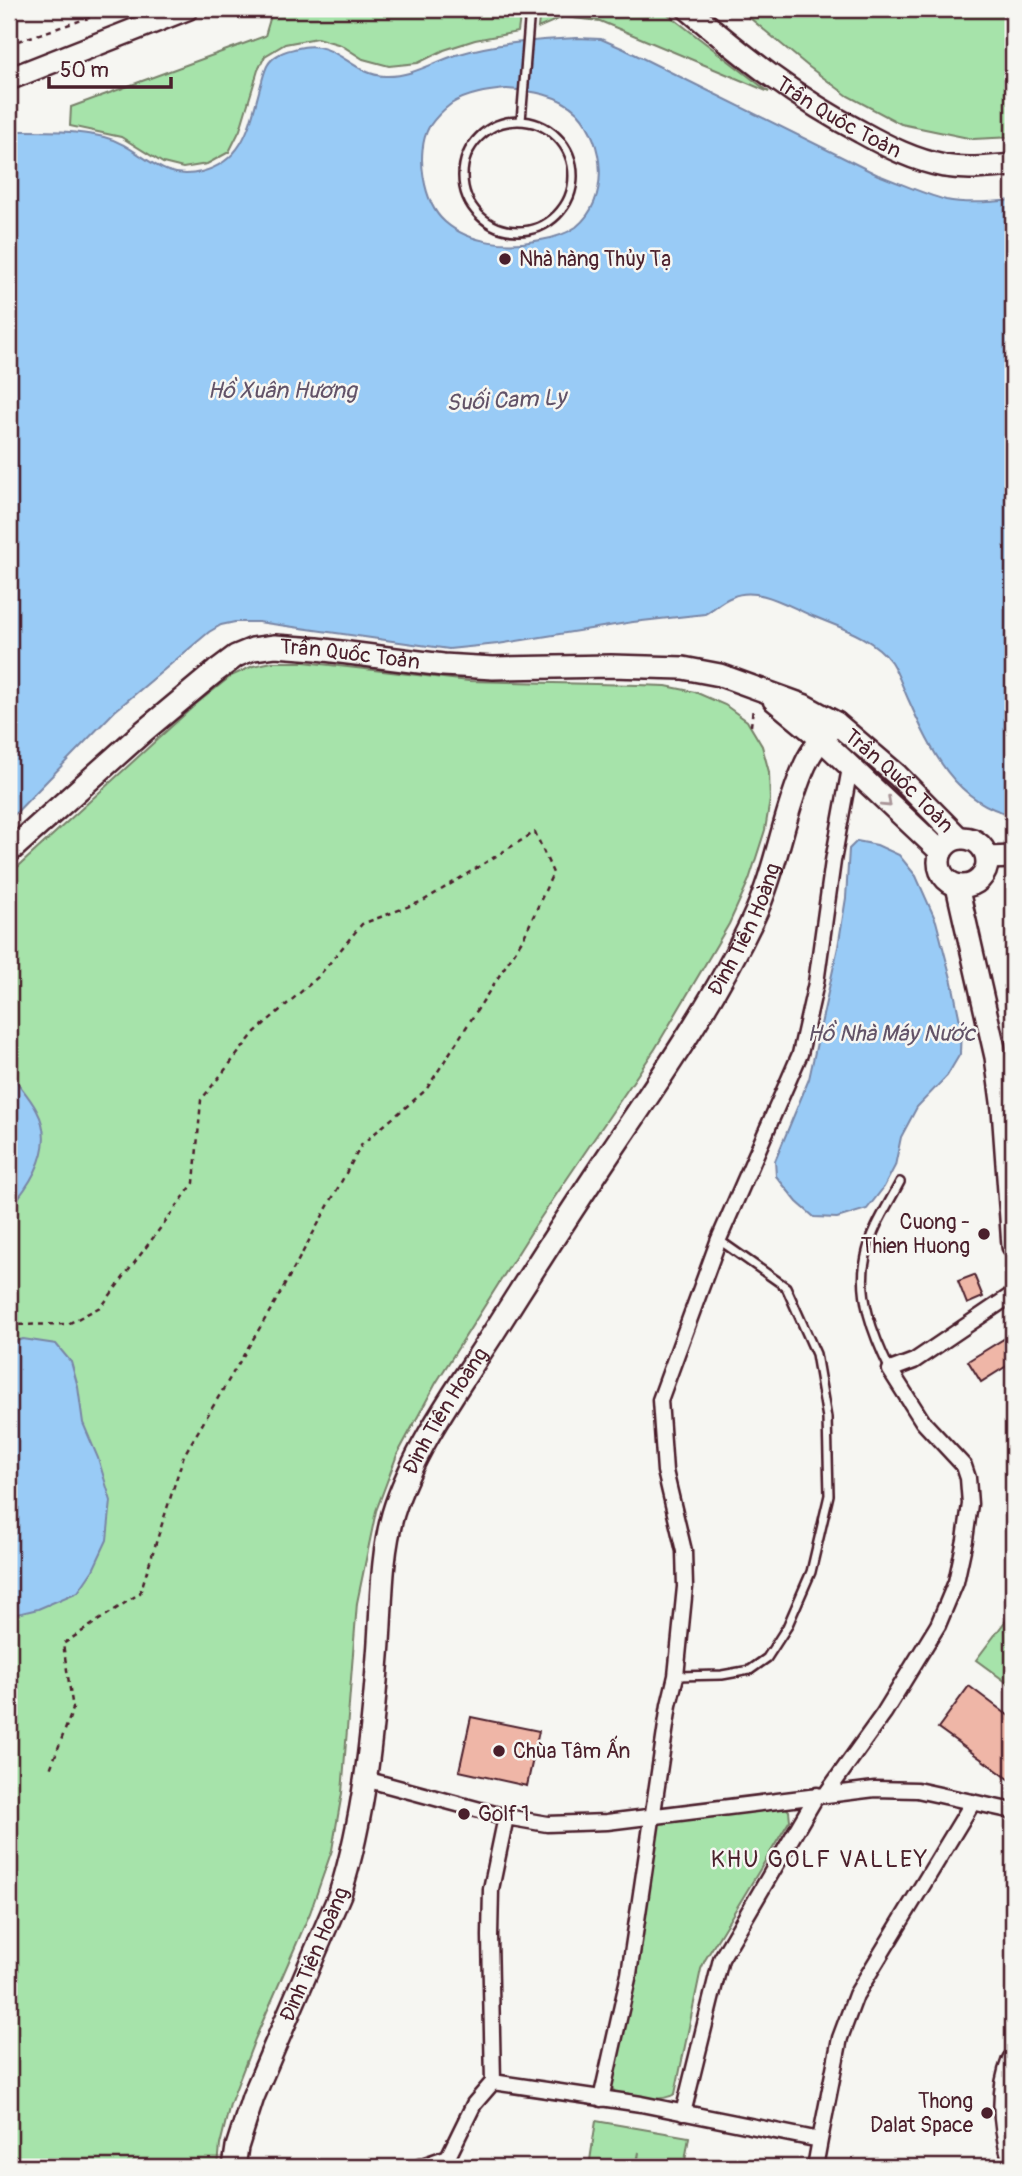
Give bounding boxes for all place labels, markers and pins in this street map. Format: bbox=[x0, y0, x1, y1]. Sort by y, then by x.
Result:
place label: Nhà hàng Thủy Tạ bbox=[519, 246, 672, 273]
marker: Nhà hàng Thủy Tạ bbox=[497, 251, 513, 267]
place label: Cuong - Thien Huong bbox=[861, 1209, 970, 1260]
marker: Cuong - Thien Huong bbox=[976, 1226, 992, 1242]
place label: Chùa Tâm Ấn bbox=[513, 1735, 630, 1765]
marker: Chùa Tâm Ấn bbox=[491, 1743, 507, 1759]
place label: Golf 1 bbox=[478, 1801, 530, 1828]
marker: Golf 1 bbox=[456, 1806, 472, 1822]
place label: Thong Dalat Space bbox=[870, 2088, 974, 2139]
marker: Thong Dalat Space bbox=[979, 2105, 995, 2121]

